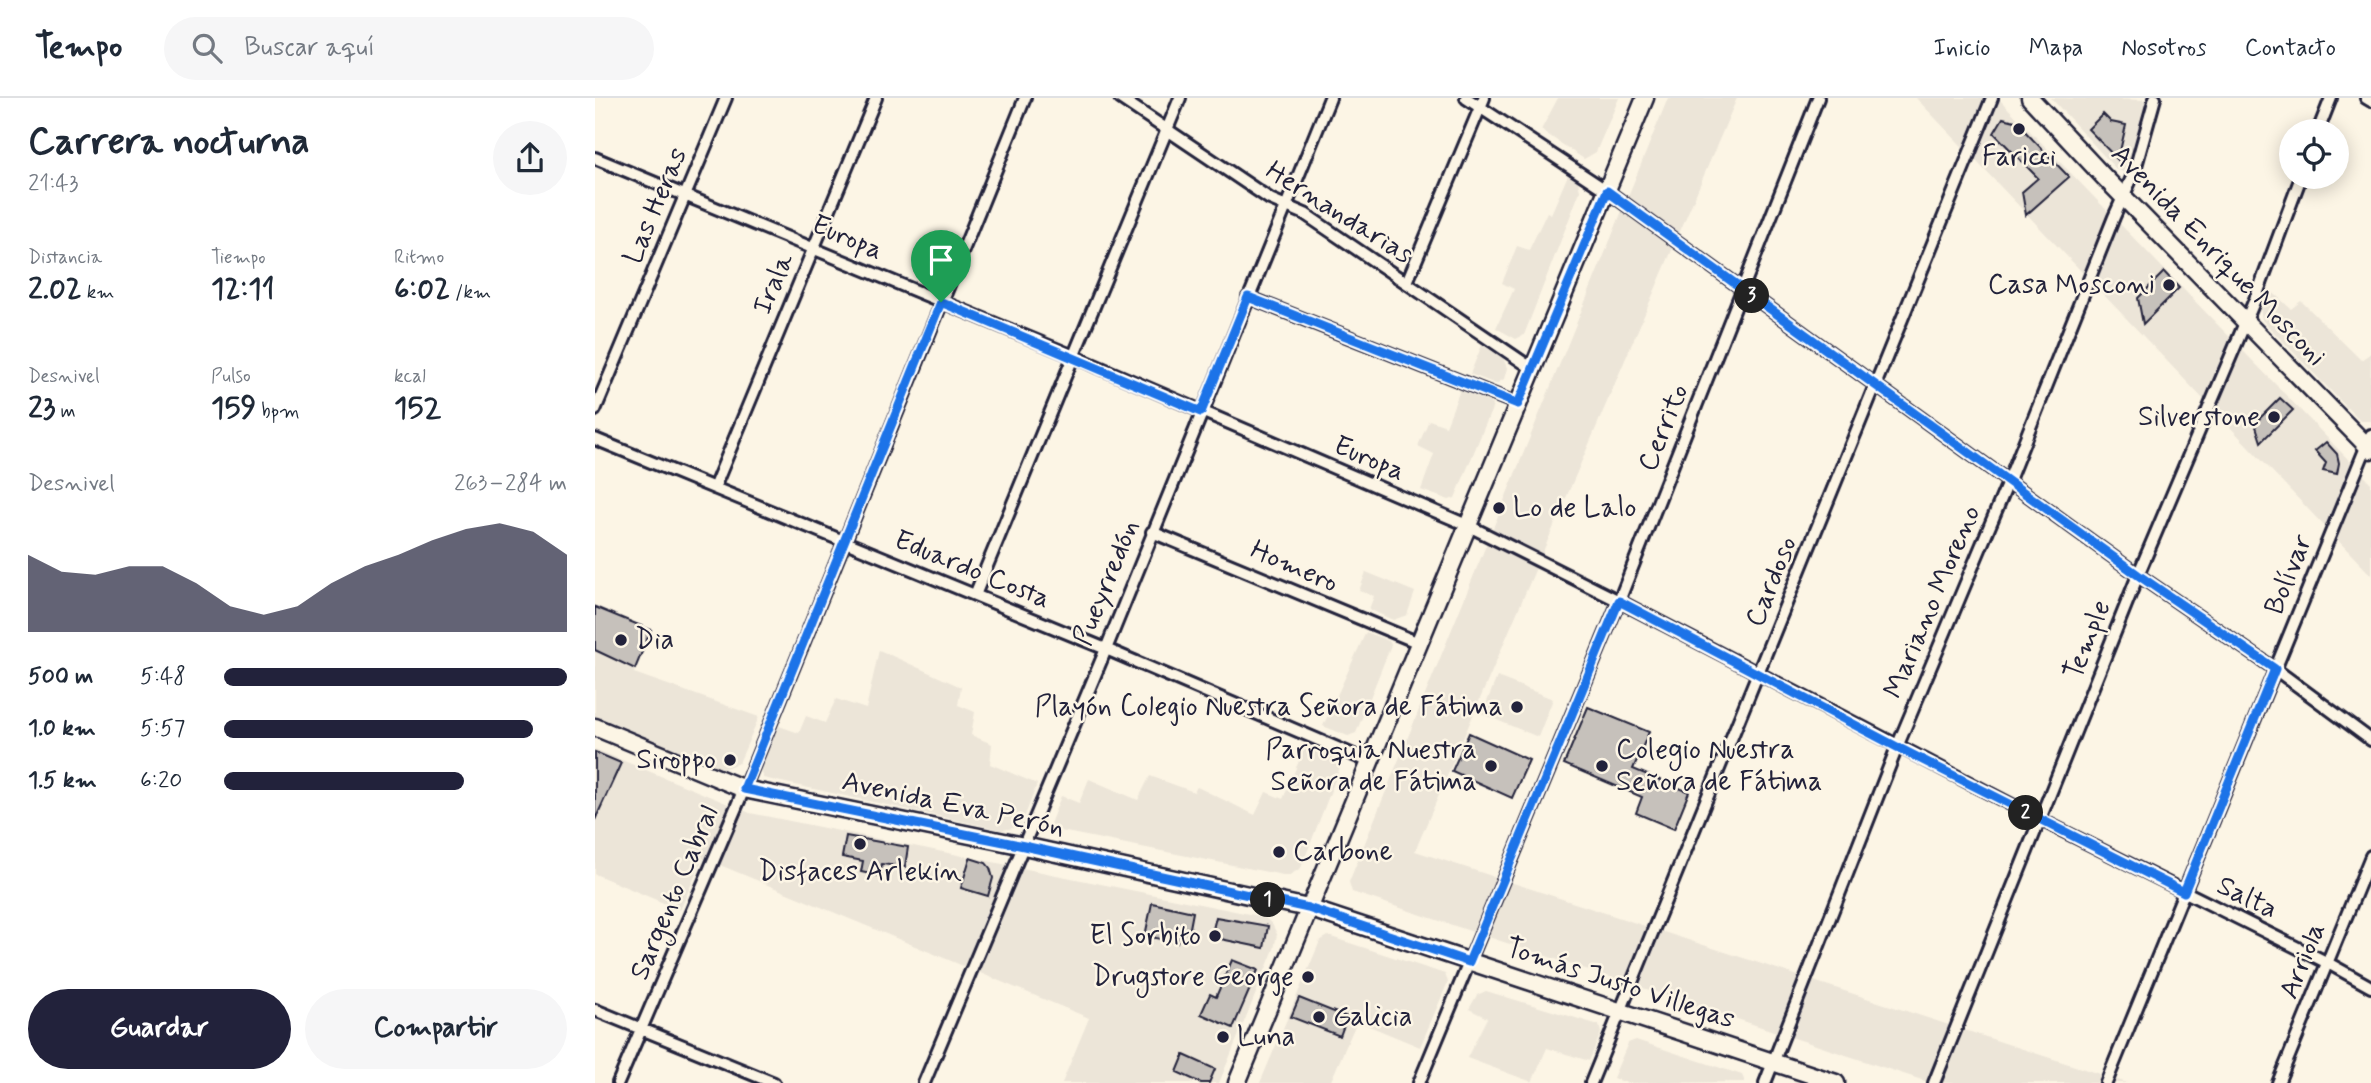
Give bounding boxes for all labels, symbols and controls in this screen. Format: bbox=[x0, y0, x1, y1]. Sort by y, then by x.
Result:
search box bbox=[164, 17, 654, 80]
text: Tempo bbox=[35, 26, 122, 70]
icon: search bbox=[188, 29, 226, 67]
text: Buscar aquí bbox=[244, 31, 375, 65]
text: Inicio bbox=[1933, 33, 1991, 64]
text: Mapa bbox=[2029, 33, 2083, 64]
text: Nosotros bbox=[2121, 33, 2207, 64]
text: Contacto bbox=[2245, 33, 2336, 64]
text: Carrera nocturna bbox=[28, 118, 310, 167]
map controls bbox=[2279, 119, 2349, 189]
button: locate bbox=[2279, 119, 2349, 189]
button: share bbox=[493, 121, 567, 195]
marker: Faricci bbox=[2011, 121, 2027, 137]
street label: Avenida Enrique Mosconi bbox=[2102, 137, 2334, 375]
place label: Faricci bbox=[1982, 139, 2056, 176]
street label: Las Heras bbox=[615, 142, 697, 270]
street label: Hernandarias bbox=[1258, 153, 1420, 273]
text: 21:43 bbox=[28, 169, 78, 199]
street label: Europa bbox=[806, 206, 888, 270]
pin bbox=[911, 230, 971, 302]
icon: arrive bbox=[922, 241, 960, 279]
text: Distancia bbox=[28, 245, 102, 270]
text: Tiempo bbox=[211, 245, 266, 270]
text: Ritmo bbox=[394, 245, 444, 270]
street label: Irala bbox=[745, 248, 803, 320]
place label: Casa Mosconi bbox=[1988, 267, 2155, 304]
text: 2.02 bbox=[28, 270, 82, 309]
text: 12:11 bbox=[211, 270, 275, 309]
text: 6:02 bbox=[394, 270, 450, 309]
marker: Casa Mosconi bbox=[2161, 277, 2177, 293]
pin: 3 bbox=[1735, 278, 1769, 314]
text: km bbox=[82, 280, 114, 305]
text: /km bbox=[450, 280, 491, 305]
text: 3 bbox=[1747, 283, 1756, 308]
text: Desnivel bbox=[28, 364, 100, 389]
text: Pulso bbox=[211, 364, 251, 389]
text: kcal bbox=[394, 364, 426, 389]
street label: Cerrito bbox=[1630, 379, 1698, 477]
text: 23 bbox=[28, 389, 55, 428]
text: 159 bbox=[211, 389, 256, 428]
text: 152 bbox=[394, 389, 441, 428]
text: m bbox=[55, 399, 76, 424]
text: bpm bbox=[256, 399, 300, 424]
place label: Silverstone bbox=[2138, 399, 2260, 436]
marker: Silverstone bbox=[2266, 409, 2282, 425]
street label: Europa bbox=[1328, 427, 1410, 491]
text: Desnivel bbox=[28, 469, 115, 499]
text: 263–284 m bbox=[454, 469, 567, 499]
place label: Lo de Lalo bbox=[1513, 490, 1636, 527]
marker: Lo de Lalo bbox=[1491, 500, 1507, 516]
street label: Mariano Moreno bbox=[1876, 500, 1990, 704]
street label: Pueyrredón bbox=[1065, 515, 1149, 651]
street label: Eduardo Costa bbox=[888, 522, 1056, 618]
street label: Bolívar bbox=[2256, 529, 2322, 620]
street label: Cardoso bbox=[1737, 531, 1807, 633]
street label: Homero bbox=[1244, 532, 1344, 602]
street label: Temple bbox=[2055, 595, 2121, 685]
place label: Dia bbox=[635, 622, 674, 659]
marker: Dia bbox=[613, 632, 629, 648]
text: 500 m bbox=[28, 662, 93, 692]
text: 5:48 bbox=[140, 662, 186, 692]
place label: Playón Colegio Nuestra Señora de Fátima bbox=[1035, 689, 1503, 726]
marker: Playón Colegio Nuestra Señora de Fátima bbox=[1509, 699, 1525, 715]
text: 1.0 km bbox=[28, 714, 96, 744]
text: 5:57 bbox=[140, 714, 185, 744]
place label: Parroquia Nuestra Señora de Fátima bbox=[1265, 732, 1477, 801]
place label: Colegio Nuestra Señora de Fátima bbox=[1616, 732, 1822, 801]
place label: Siroppo bbox=[636, 742, 716, 779]
marker: Siroppo bbox=[722, 752, 738, 768]
marker: Parroquia Nuestra Señora de Fátima bbox=[1483, 758, 1499, 774]
marker: Colegio Nuestra Señora de Fátima bbox=[1594, 758, 1610, 774]
street label: Avenida Eva Perón bbox=[838, 763, 1068, 847]
text: 1.5 km bbox=[28, 766, 97, 796]
text: 6:20 bbox=[140, 766, 182, 796]
pin: 2 bbox=[2009, 796, 2043, 830]
street label: Sargento Cabral bbox=[622, 800, 730, 987]
text: 2 bbox=[2021, 800, 2030, 825]
place label: Carbone bbox=[1293, 834, 1393, 871]
marker: Disfaces Arlekin bbox=[852, 836, 868, 852]
marker: Carbone bbox=[1271, 844, 1287, 860]
place label: Disfaces Arlekin bbox=[758, 854, 962, 891]
street label: Salta bbox=[2211, 868, 2283, 928]
pin: 1 bbox=[1251, 882, 1285, 918]
text: 1 bbox=[1263, 887, 1272, 912]
street label: Arriola bbox=[2271, 917, 2335, 1005]
place label: El Sorbito bbox=[1090, 918, 1201, 955]
marker: El Sorbito bbox=[1207, 928, 1223, 944]
street label: Tomás Justo Villegas bbox=[1501, 929, 1739, 1039]
place label: Drugstore George bbox=[1092, 959, 1294, 998]
marker: Drugstore George bbox=[1300, 969, 1316, 985]
button: Guardar bbox=[28, 989, 291, 1069]
button: Compartir bbox=[305, 989, 567, 1069]
place label: Galicia bbox=[1333, 999, 1413, 1036]
marker: Galicia bbox=[1311, 1009, 1327, 1025]
place label: Luna bbox=[1237, 1019, 1295, 1056]
marker: Luna bbox=[1215, 1029, 1231, 1045]

